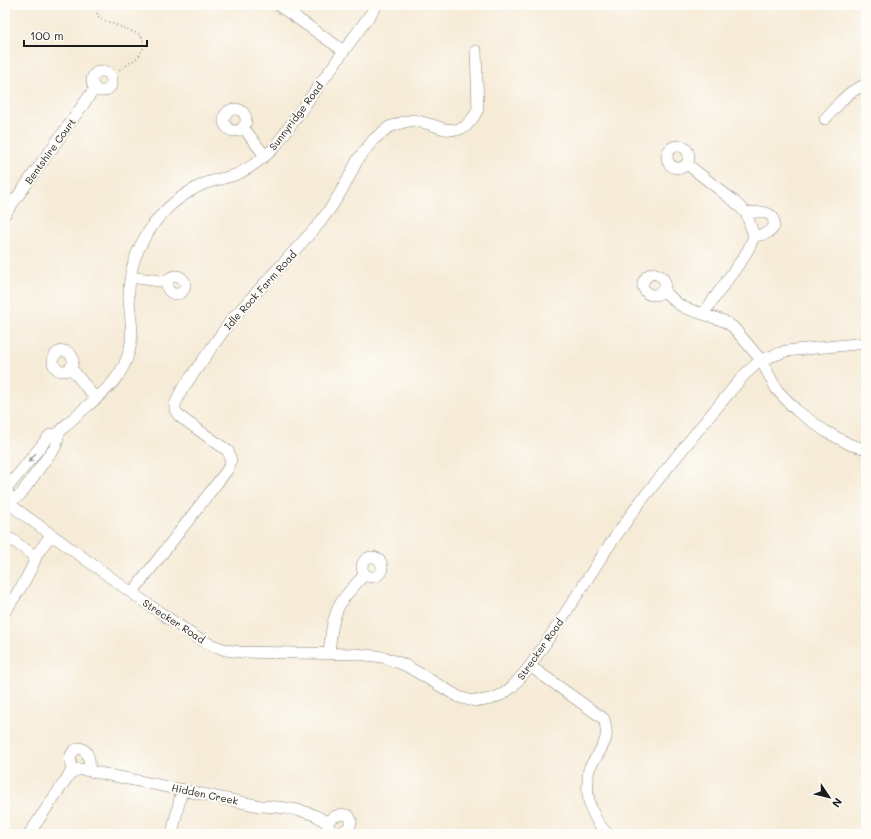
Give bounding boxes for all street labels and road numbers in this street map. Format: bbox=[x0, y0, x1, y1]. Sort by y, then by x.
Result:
street label: Sunnyridge Road bbox=[266, 79, 326, 153]
street label: Bentshire Court bbox=[21, 115, 79, 187]
street label: Idle Rock Farm Road bbox=[221, 247, 299, 333]
street label: Strecker Road bbox=[140, 596, 208, 646]
street label: Strecker Road bbox=[514, 616, 566, 682]
street label: Hidden Creek bbox=[170, 780, 240, 808]

